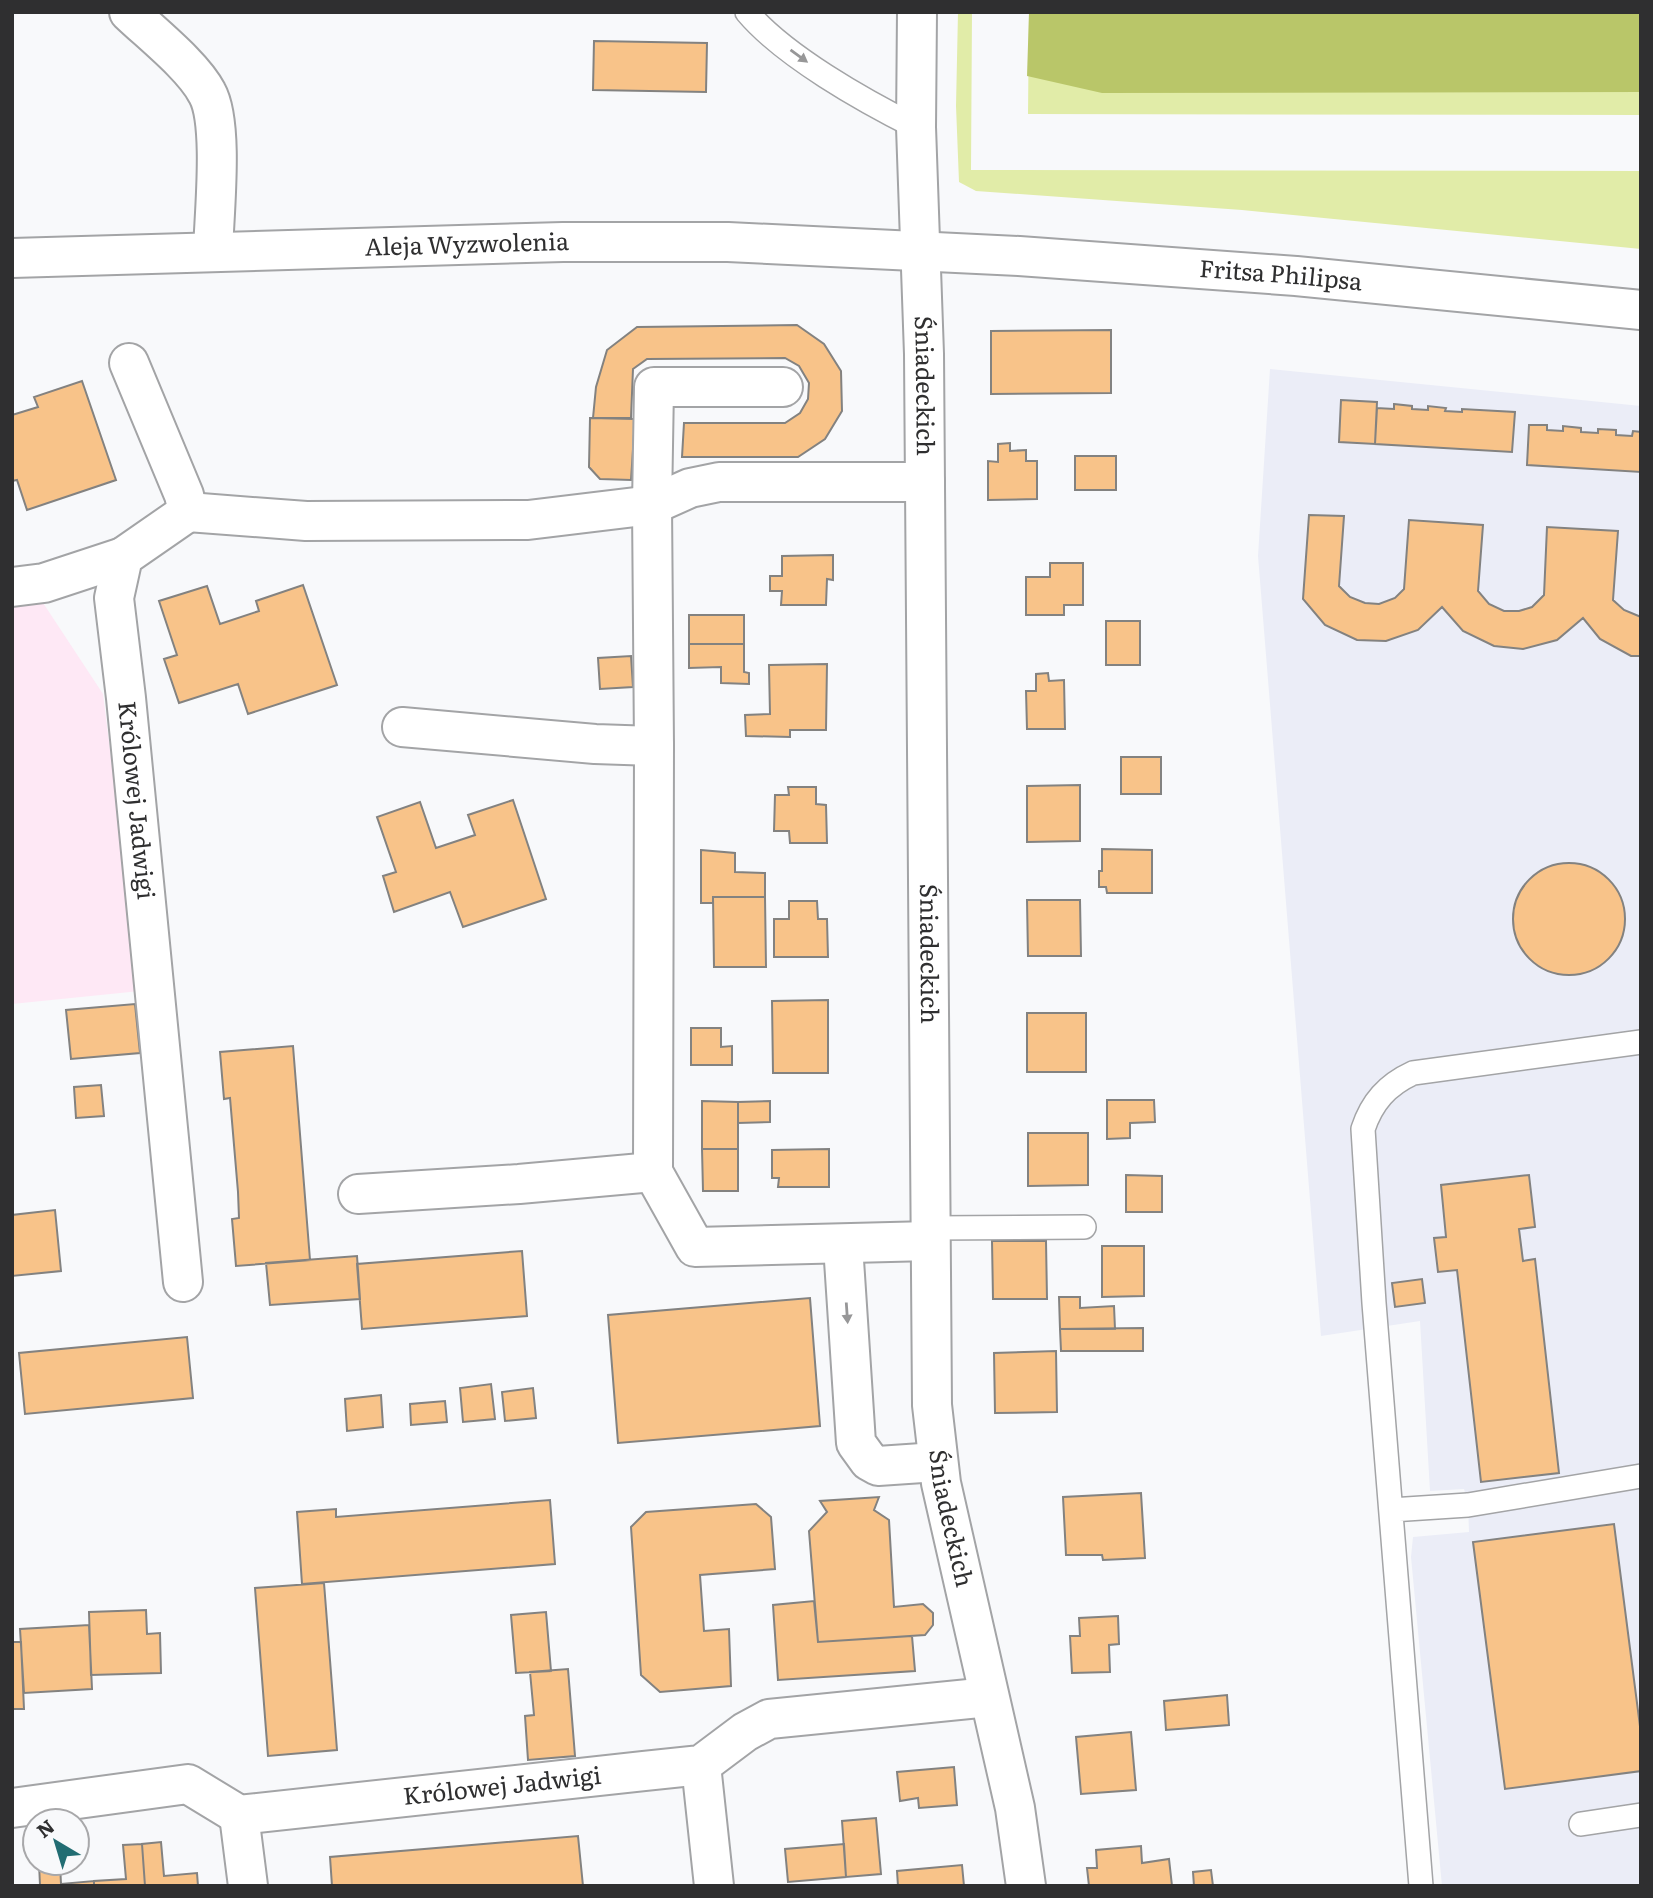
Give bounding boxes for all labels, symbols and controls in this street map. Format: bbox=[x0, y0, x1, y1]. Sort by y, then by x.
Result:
one-way arrow bbox=[790, 49, 808, 63]
street label: Aleja Wyzwolenia bbox=[364, 222, 569, 263]
street label: Fritsa Philipsa bbox=[1198, 249, 1364, 297]
street label: Śniadeckich bbox=[908, 315, 945, 456]
street label: Królowej Jadwigi bbox=[111, 699, 166, 901]
street label: Śniadeckich bbox=[913, 884, 949, 1024]
one-way arrow bbox=[842, 1302, 853, 1324]
street label: Śniadeckich bbox=[922, 1447, 984, 1590]
street label: Królowej Jadwigi bbox=[401, 1756, 603, 1812]
north arrow bbox=[21, 1807, 91, 1877]
text: N bbox=[30, 1812, 60, 1844]

